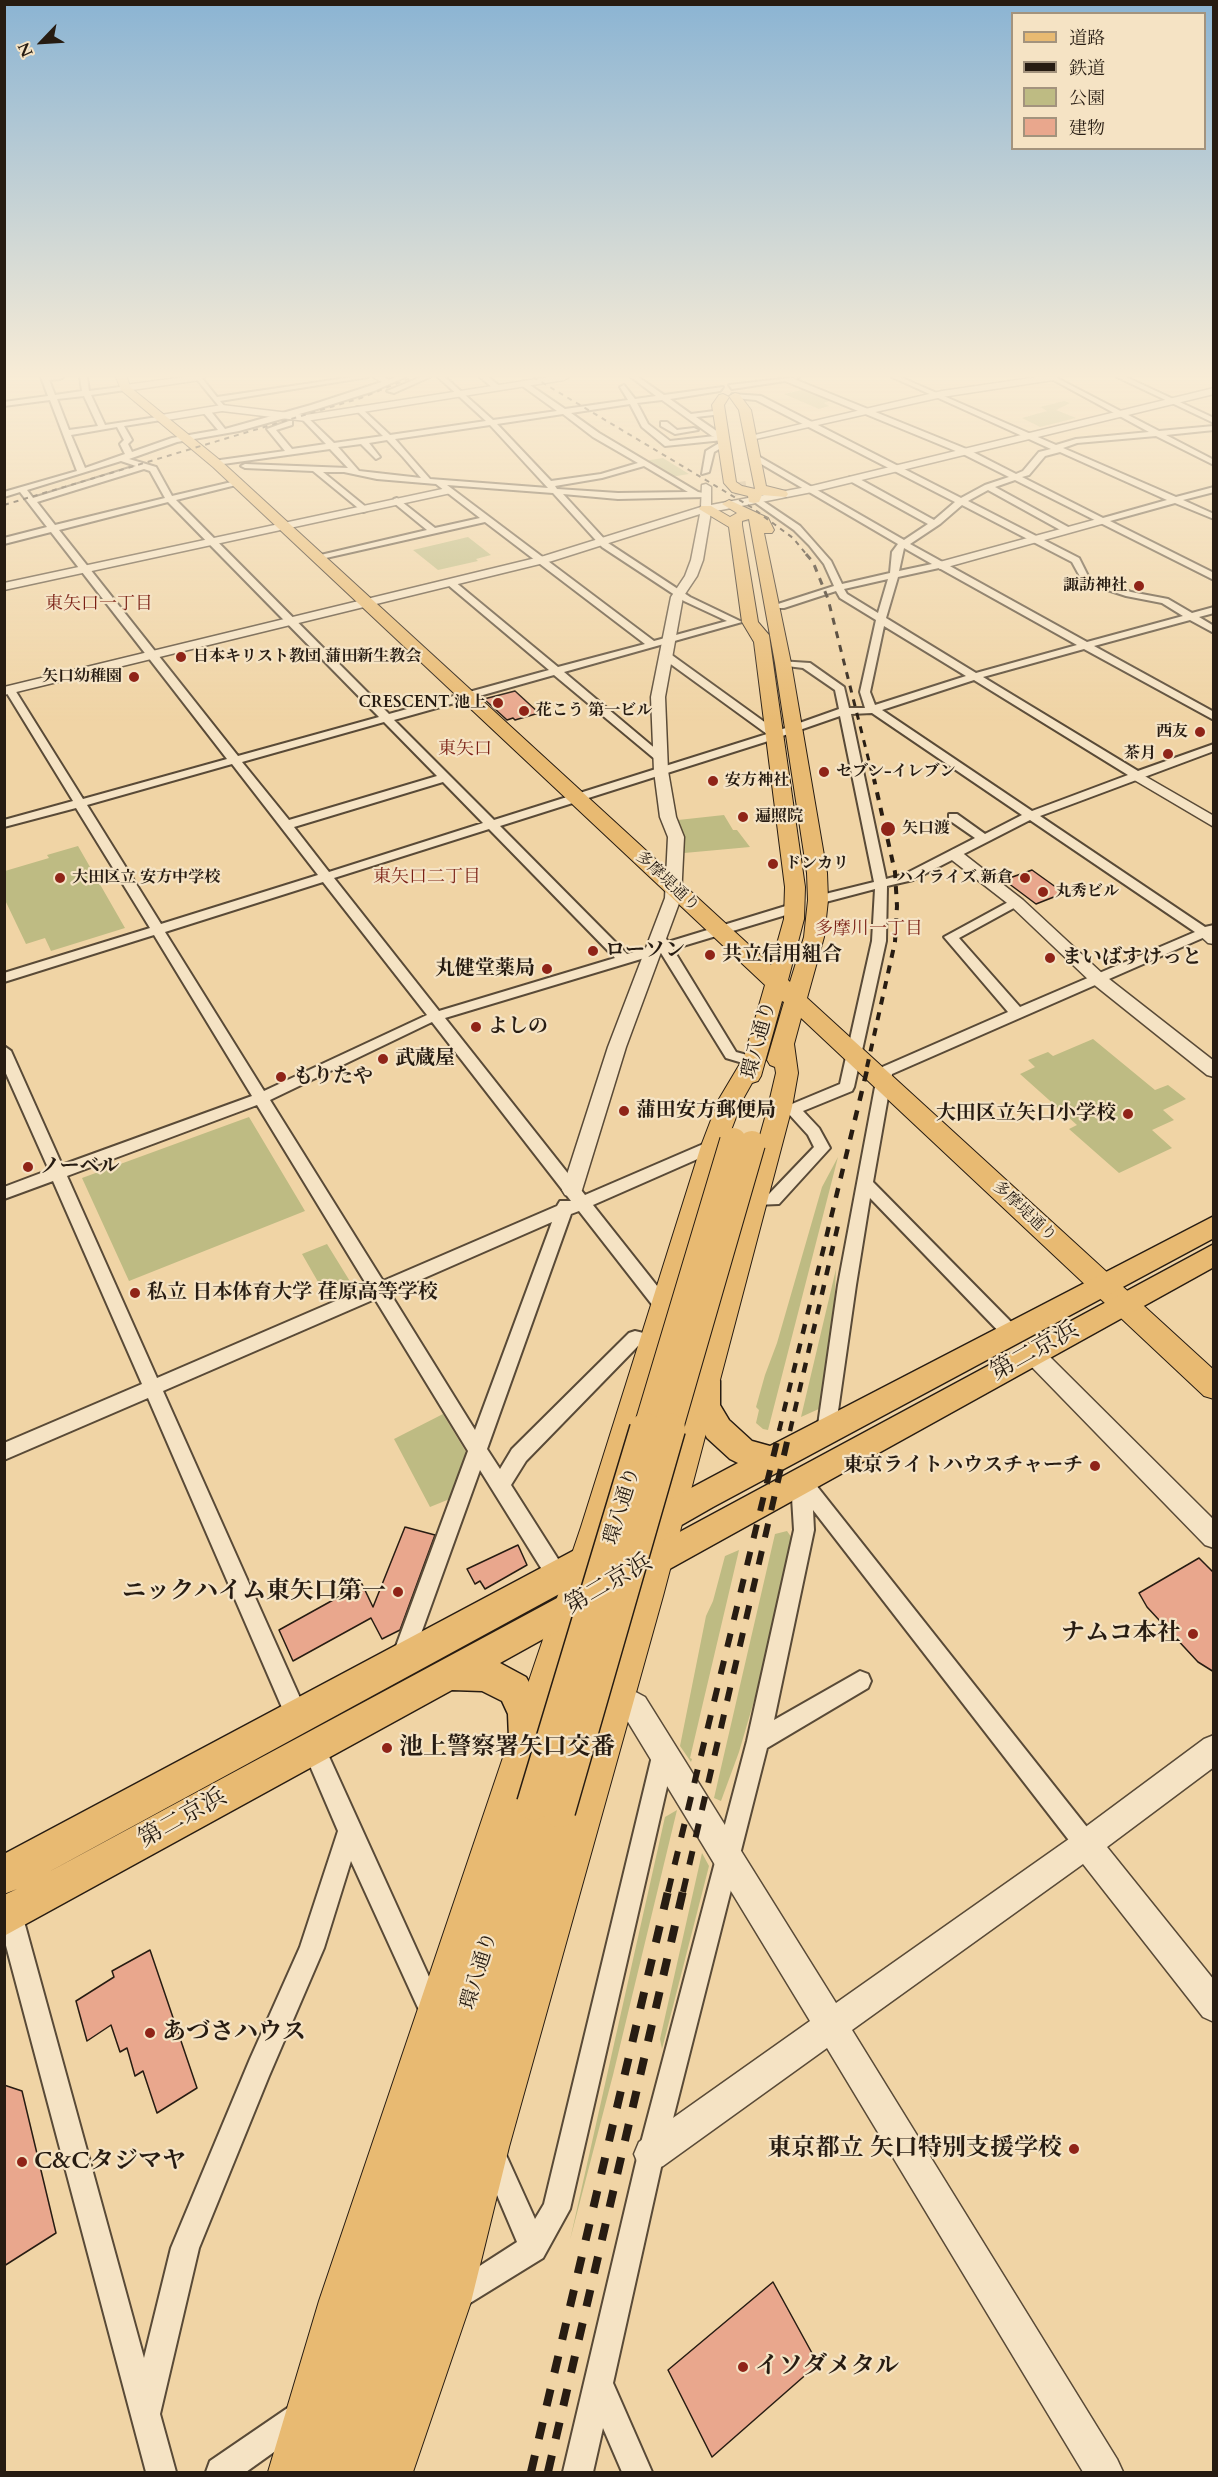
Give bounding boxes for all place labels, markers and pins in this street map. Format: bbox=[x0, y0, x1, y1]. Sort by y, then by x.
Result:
place label: 諏訪神社 bbox=[1063, 576, 1127, 596]
marker: 諏訪神社 bbox=[1132, 579, 1146, 593]
place label: 日本キリスト教団 蒲田新生教会 bbox=[193, 647, 421, 667]
marker: 日本キリスト教団 蒲田新生教会 bbox=[174, 650, 188, 664]
place label: 矢口幼稚園 bbox=[42, 667, 122, 687]
marker: 矢口幼稚園 bbox=[127, 670, 141, 684]
place label: CRESCENT 池上 bbox=[359, 693, 486, 713]
marker: CRESCENT 池上 bbox=[491, 696, 505, 710]
place label: 花こう 第一ビル bbox=[536, 701, 652, 721]
marker: 花こう 第一ビル bbox=[517, 704, 531, 718]
place label: 西友 bbox=[1156, 722, 1188, 742]
marker: 西友 bbox=[1193, 725, 1207, 739]
place label: 茶月 bbox=[1124, 744, 1156, 764]
marker: 茶月 bbox=[1161, 747, 1175, 761]
place label: セブン-イレブン bbox=[836, 762, 956, 782]
marker: セブン-イレブン bbox=[817, 765, 831, 779]
place label: 安方神社 bbox=[725, 771, 789, 791]
marker: 安方神社 bbox=[706, 774, 720, 788]
place label: 遍照院 bbox=[755, 807, 803, 827]
marker: 遍照院 bbox=[736, 810, 750, 824]
place label: 矢口渡 bbox=[902, 819, 950, 839]
marker: 矢口渡 bbox=[879, 820, 897, 838]
place label: ドンカリ bbox=[785, 854, 849, 874]
marker: ドンカリ bbox=[766, 857, 780, 871]
place label: 大田区立 安方中学校 bbox=[72, 868, 220, 888]
place label: ハイライズ 新倉 bbox=[897, 868, 1013, 888]
marker: 大田区立 安方中学校 bbox=[53, 871, 67, 885]
marker: ハイライズ 新倉 bbox=[1018, 871, 1032, 885]
place label: 丸秀ビル bbox=[1055, 882, 1119, 902]
marker: 丸秀ビル bbox=[1036, 885, 1050, 899]
place label: ローソン bbox=[605, 939, 685, 963]
place label: 共立信用組合 bbox=[722, 943, 842, 967]
marker: ローソン bbox=[586, 944, 600, 958]
place label: まいばすけっと bbox=[1062, 946, 1202, 970]
marker: 共立信用組合 bbox=[703, 948, 717, 962]
marker: まいばすけっと bbox=[1043, 951, 1057, 965]
place label: 丸健堂薬局 bbox=[435, 957, 535, 981]
marker: 丸健堂薬局 bbox=[540, 962, 554, 976]
place label: よしの bbox=[488, 1015, 548, 1039]
marker: よしの bbox=[469, 1020, 483, 1034]
place label: 武蔵屋 bbox=[395, 1047, 455, 1071]
marker: 武蔵屋 bbox=[376, 1052, 390, 1066]
place label: もりたや bbox=[293, 1065, 373, 1089]
marker: もりたや bbox=[274, 1070, 288, 1084]
place label: 蒲田安方郵便局 bbox=[636, 1099, 776, 1123]
place label: 大田区立矢口小学校 bbox=[936, 1102, 1116, 1126]
marker: 蒲田安方郵便局 bbox=[617, 1104, 631, 1118]
marker: 大田区立矢口小学校 bbox=[1121, 1107, 1135, 1121]
place label: ノーベル bbox=[40, 1155, 119, 1179]
marker: ノーベル bbox=[21, 1160, 35, 1174]
place label: 私立 日本体育大学 荏原高等学校 bbox=[147, 1281, 438, 1305]
marker: 私立 日本体育大学 荏原高等学校 bbox=[128, 1286, 142, 1300]
place label: 東京ライトハウスチャーチ bbox=[843, 1454, 1083, 1478]
marker: 東京ライトハウスチャーチ bbox=[1088, 1459, 1102, 1473]
place label: ニックハイム東矢口第一 bbox=[122, 1578, 386, 1606]
marker: ニックハイム東矢口第一 bbox=[391, 1585, 405, 1599]
place label: ナムコ本社 bbox=[1061, 1620, 1181, 1648]
marker: ナムコ本社 bbox=[1186, 1627, 1200, 1641]
place label: 池上警察署矢口交番 bbox=[399, 1734, 615, 1762]
marker: 池上警察署矢口交番 bbox=[380, 1741, 394, 1755]
place label: あづさハウス bbox=[162, 2019, 306, 2047]
marker: あづさハウス bbox=[143, 2026, 157, 2040]
place label: 東京都立 矢口特別支援学校 bbox=[768, 2135, 1062, 2163]
marker: 東京都立 矢口特別支援学校 bbox=[1067, 2142, 1081, 2156]
place label: C&Cタジマヤ bbox=[34, 2148, 186, 2176]
marker: C&Cタジマヤ bbox=[15, 2155, 29, 2169]
place label: イソダメタル bbox=[755, 2353, 899, 2381]
marker: イソダメタル bbox=[736, 2360, 750, 2374]

